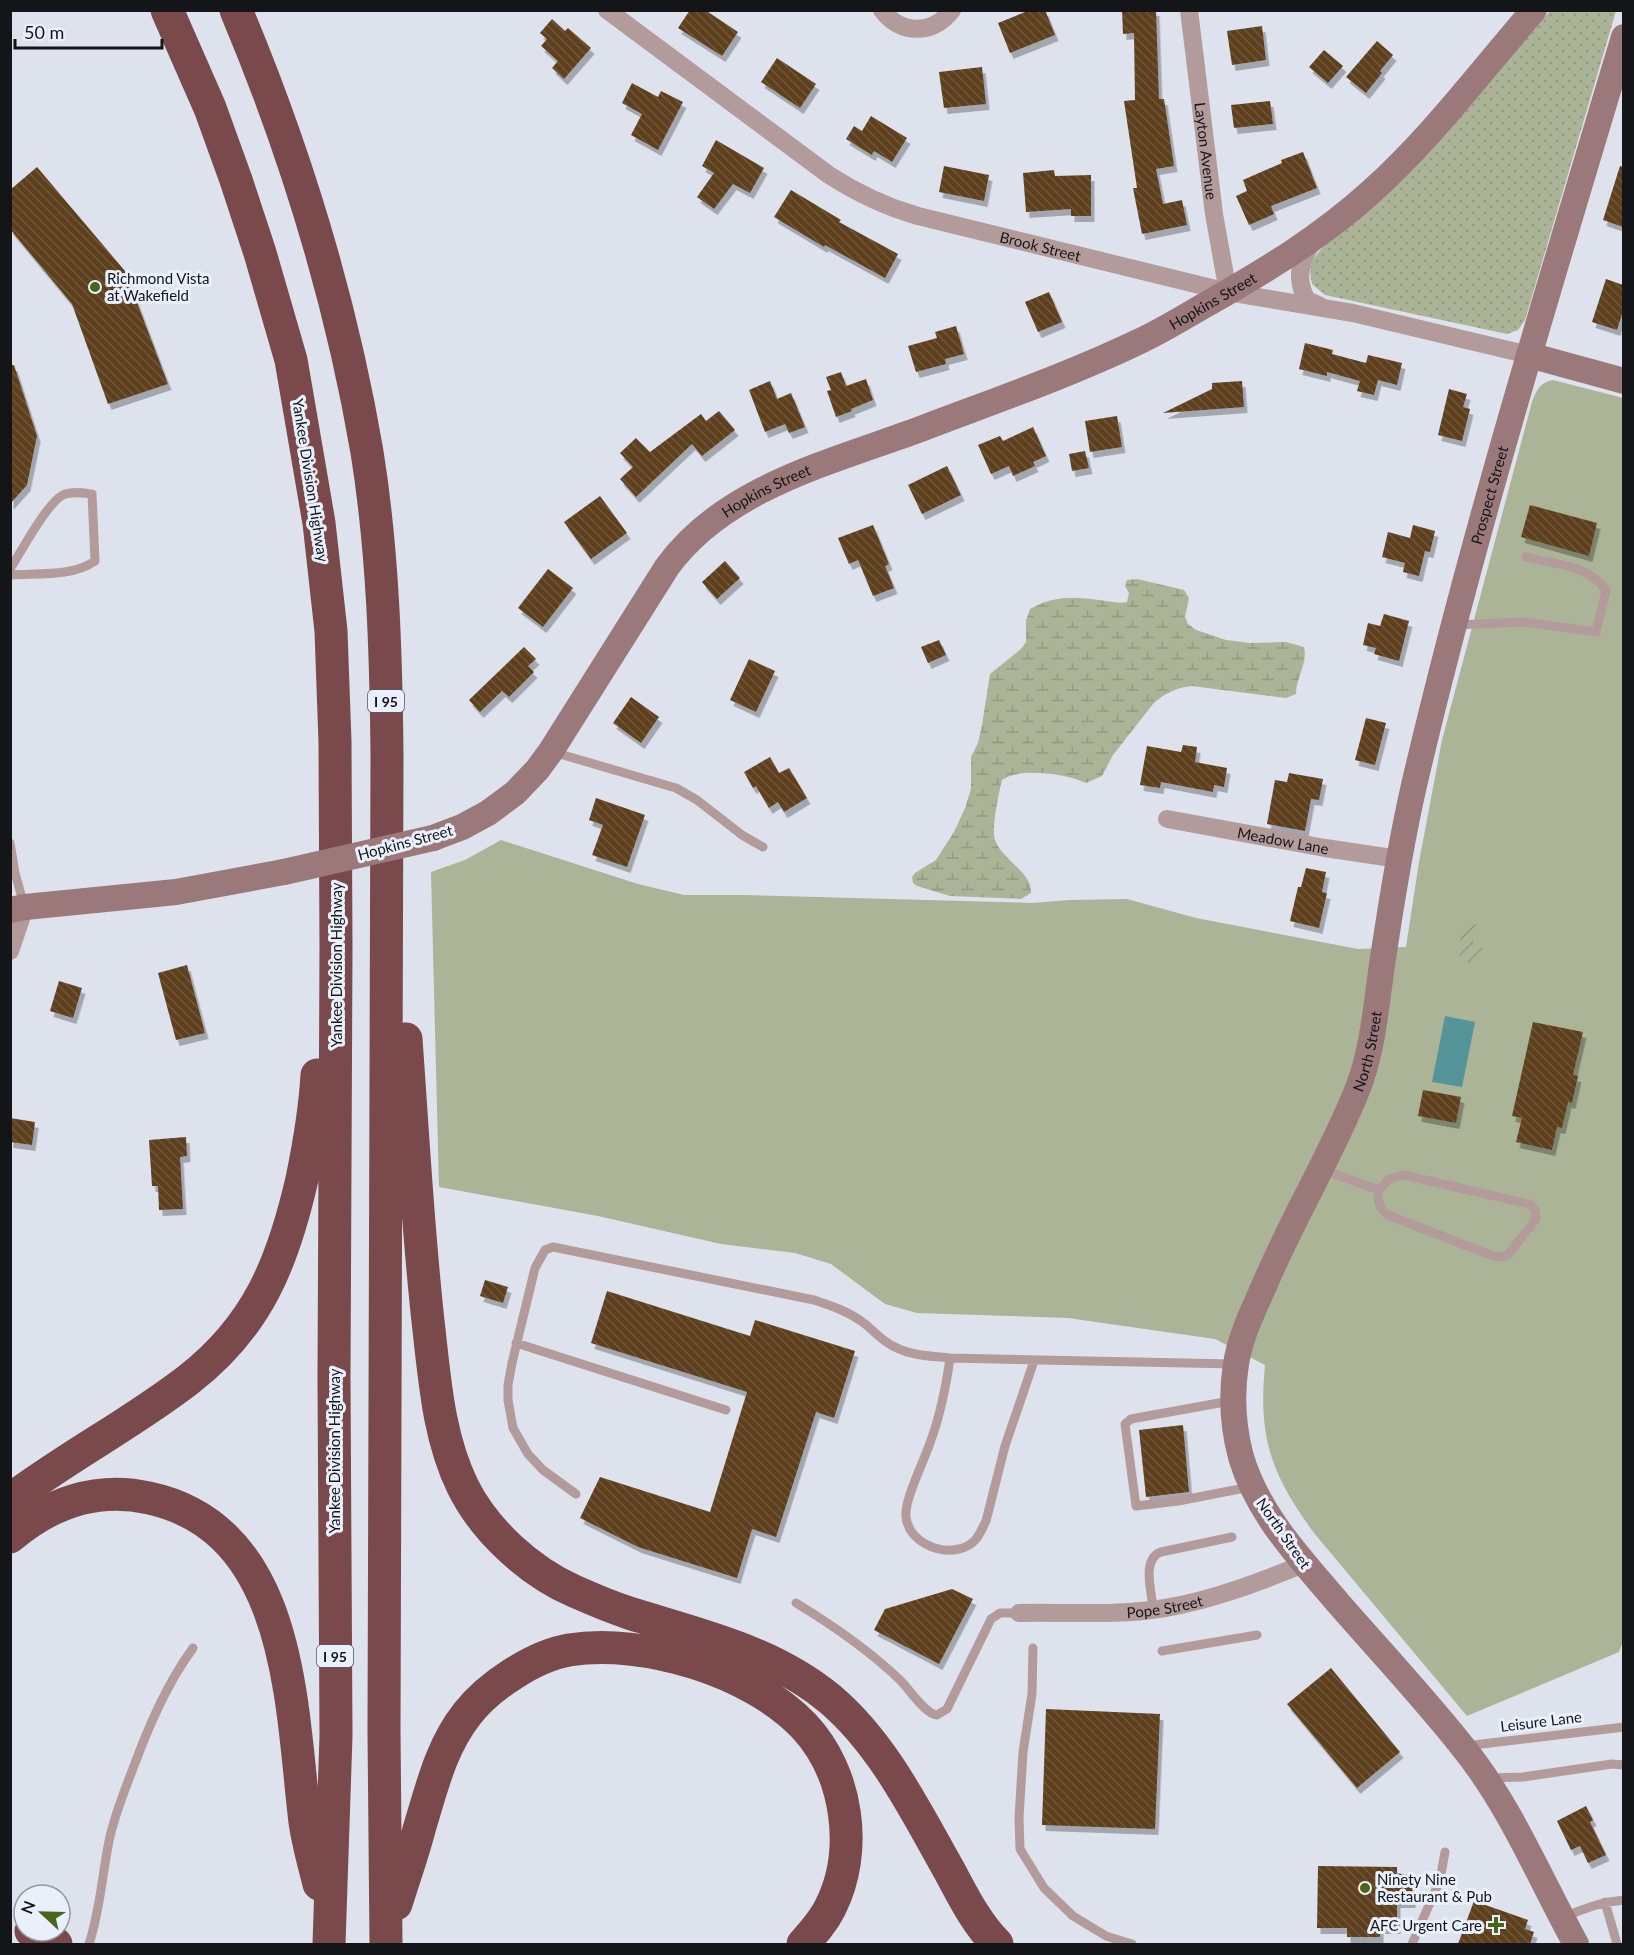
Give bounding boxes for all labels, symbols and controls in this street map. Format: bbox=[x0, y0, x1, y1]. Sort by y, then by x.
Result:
scale bar bbox=[15, 12, 162, 50]
text: 50 m bbox=[24, 21, 64, 43]
street label: Layton Avenue bbox=[1191, 101, 1221, 201]
street label: Brook Street bbox=[998, 227, 1083, 265]
street label: Hopkins Street bbox=[1166, 268, 1260, 333]
place label: Richmond Vista at Wakefield bbox=[107, 269, 209, 304]
marker: Richmond Vista at Wakefield bbox=[88, 280, 102, 294]
street label: Yankee Division Highway bbox=[289, 397, 333, 563]
street label: Prospect Street bbox=[1467, 443, 1512, 546]
street label: Hopkins Street bbox=[718, 460, 814, 521]
road number: I 95 bbox=[368, 690, 404, 712]
street label: Hopkins Street bbox=[356, 821, 455, 863]
street label: Meadow Lane bbox=[1236, 823, 1330, 858]
street label: Yankee Division Highway bbox=[327, 882, 345, 1048]
street label: North Street bbox=[1348, 1009, 1385, 1094]
street label: Yankee Division Highway bbox=[325, 1368, 343, 1534]
street label: North Street bbox=[1253, 1494, 1315, 1572]
street label: Pope Street bbox=[1126, 1591, 1205, 1621]
road number: I 95 bbox=[317, 1645, 353, 1667]
street label: Leisure Lane bbox=[1499, 1707, 1583, 1735]
place label: Ninety Nine Restaurant & Pub bbox=[1377, 1870, 1492, 1905]
marker: Ninety Nine Restaurant & Pub bbox=[1358, 1881, 1372, 1895]
north arrow bbox=[12, 1883, 72, 1943]
text: N bbox=[17, 1898, 39, 1916]
place label: AFC Urgent Care bbox=[1370, 1916, 1482, 1934]
marker: AFC Urgent Care bbox=[1487, 1916, 1505, 1934]

